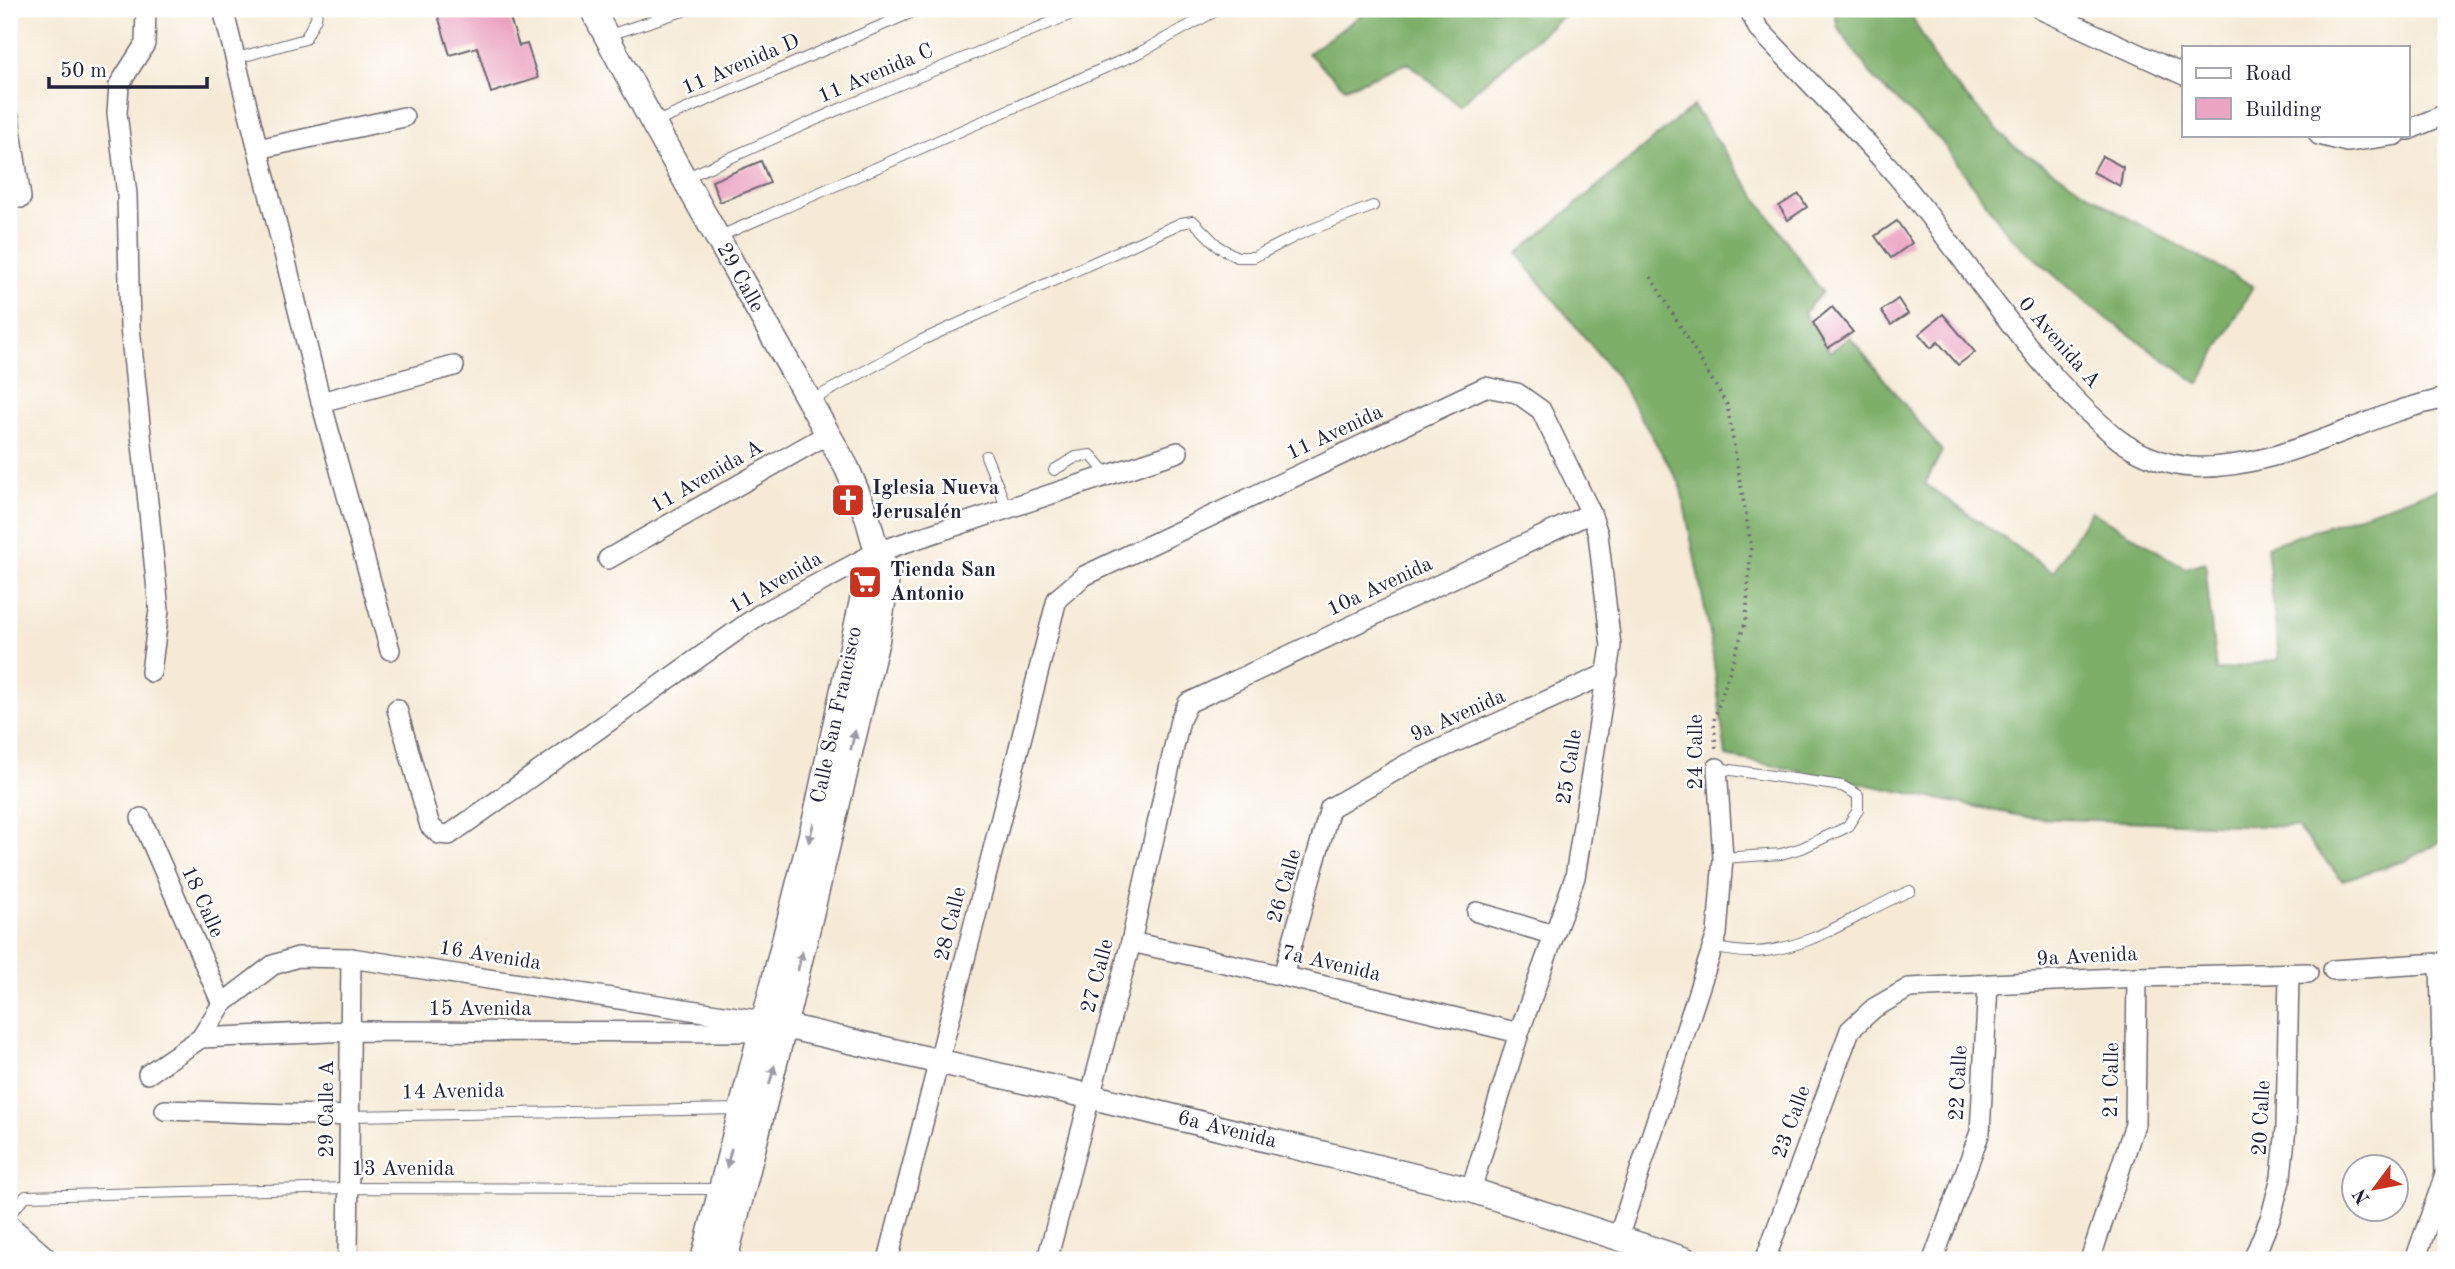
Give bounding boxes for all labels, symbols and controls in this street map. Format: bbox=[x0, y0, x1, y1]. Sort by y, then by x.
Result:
street label: 11 Avenida D bbox=[679, 31, 803, 99]
street label: 11 Avenida C bbox=[815, 40, 937, 108]
scale bar bbox=[49, 46, 206, 90]
legend bbox=[2182, 46, 2410, 136]
text: 50 m bbox=[60, 61, 107, 82]
text: Road bbox=[2245, 64, 2292, 85]
text: Building bbox=[2245, 100, 2322, 121]
street label: 29 Calle bbox=[712, 240, 768, 316]
street label: 0 Avenida A bbox=[2014, 294, 2104, 392]
street label: 11 Avenida bbox=[1284, 402, 1386, 464]
street label: 11 Avenida A bbox=[648, 437, 766, 517]
place label: Iglesia Nueva Jerusalén bbox=[872, 478, 1000, 523]
church icon: Iglesia Nueva Jerusalén bbox=[829, 481, 867, 519]
street label: 11 Avenida bbox=[726, 548, 826, 618]
street label: 10a Avenida bbox=[1324, 554, 1436, 620]
place label: Tienda San Antonio bbox=[890, 560, 996, 605]
supermarket icon: Tienda San Antonio bbox=[846, 563, 884, 601]
street label: Calle San Francisco bbox=[808, 625, 866, 805]
street label: 9a Avenida bbox=[1407, 686, 1509, 746]
street label: 24 Calle bbox=[1686, 714, 1707, 790]
street label: 25 Calle bbox=[1554, 728, 1586, 806]
one-way arrow bbox=[848, 729, 859, 751]
one-way arrow bbox=[805, 822, 816, 844]
street label: 26 Calle bbox=[1264, 847, 1306, 925]
street label: 18 Calle bbox=[177, 863, 227, 941]
street label: 28 Calle bbox=[932, 885, 970, 963]
street label: 27 Calle bbox=[1078, 937, 1118, 1015]
street label: 16 Avenida bbox=[437, 938, 543, 974]
street label: 7a Avenida bbox=[1279, 942, 1383, 986]
street label: 9a Avenida bbox=[2036, 944, 2138, 970]
one-way arrow bbox=[795, 950, 806, 972]
street label: 15 Avenida bbox=[428, 999, 532, 1020]
street label: 21 Calle bbox=[2101, 1042, 2123, 1118]
street label: 22 Calle bbox=[1947, 1045, 1971, 1121]
street label: 29 Calle A bbox=[317, 1060, 338, 1158]
one-way arrow bbox=[767, 1064, 777, 1085]
street label: 20 Calle bbox=[2250, 1080, 2274, 1156]
street label: 14 Avenida bbox=[401, 1081, 505, 1103]
street label: 23 Calle bbox=[1769, 1083, 1815, 1161]
street label: 6a Avenida bbox=[1175, 1108, 1279, 1152]
one-way arrow bbox=[723, 1148, 734, 1170]
north arrow bbox=[2340, 1154, 2410, 1224]
street label: 13 Avenida bbox=[351, 1159, 455, 1180]
text: N bbox=[2351, 1184, 2375, 1207]

